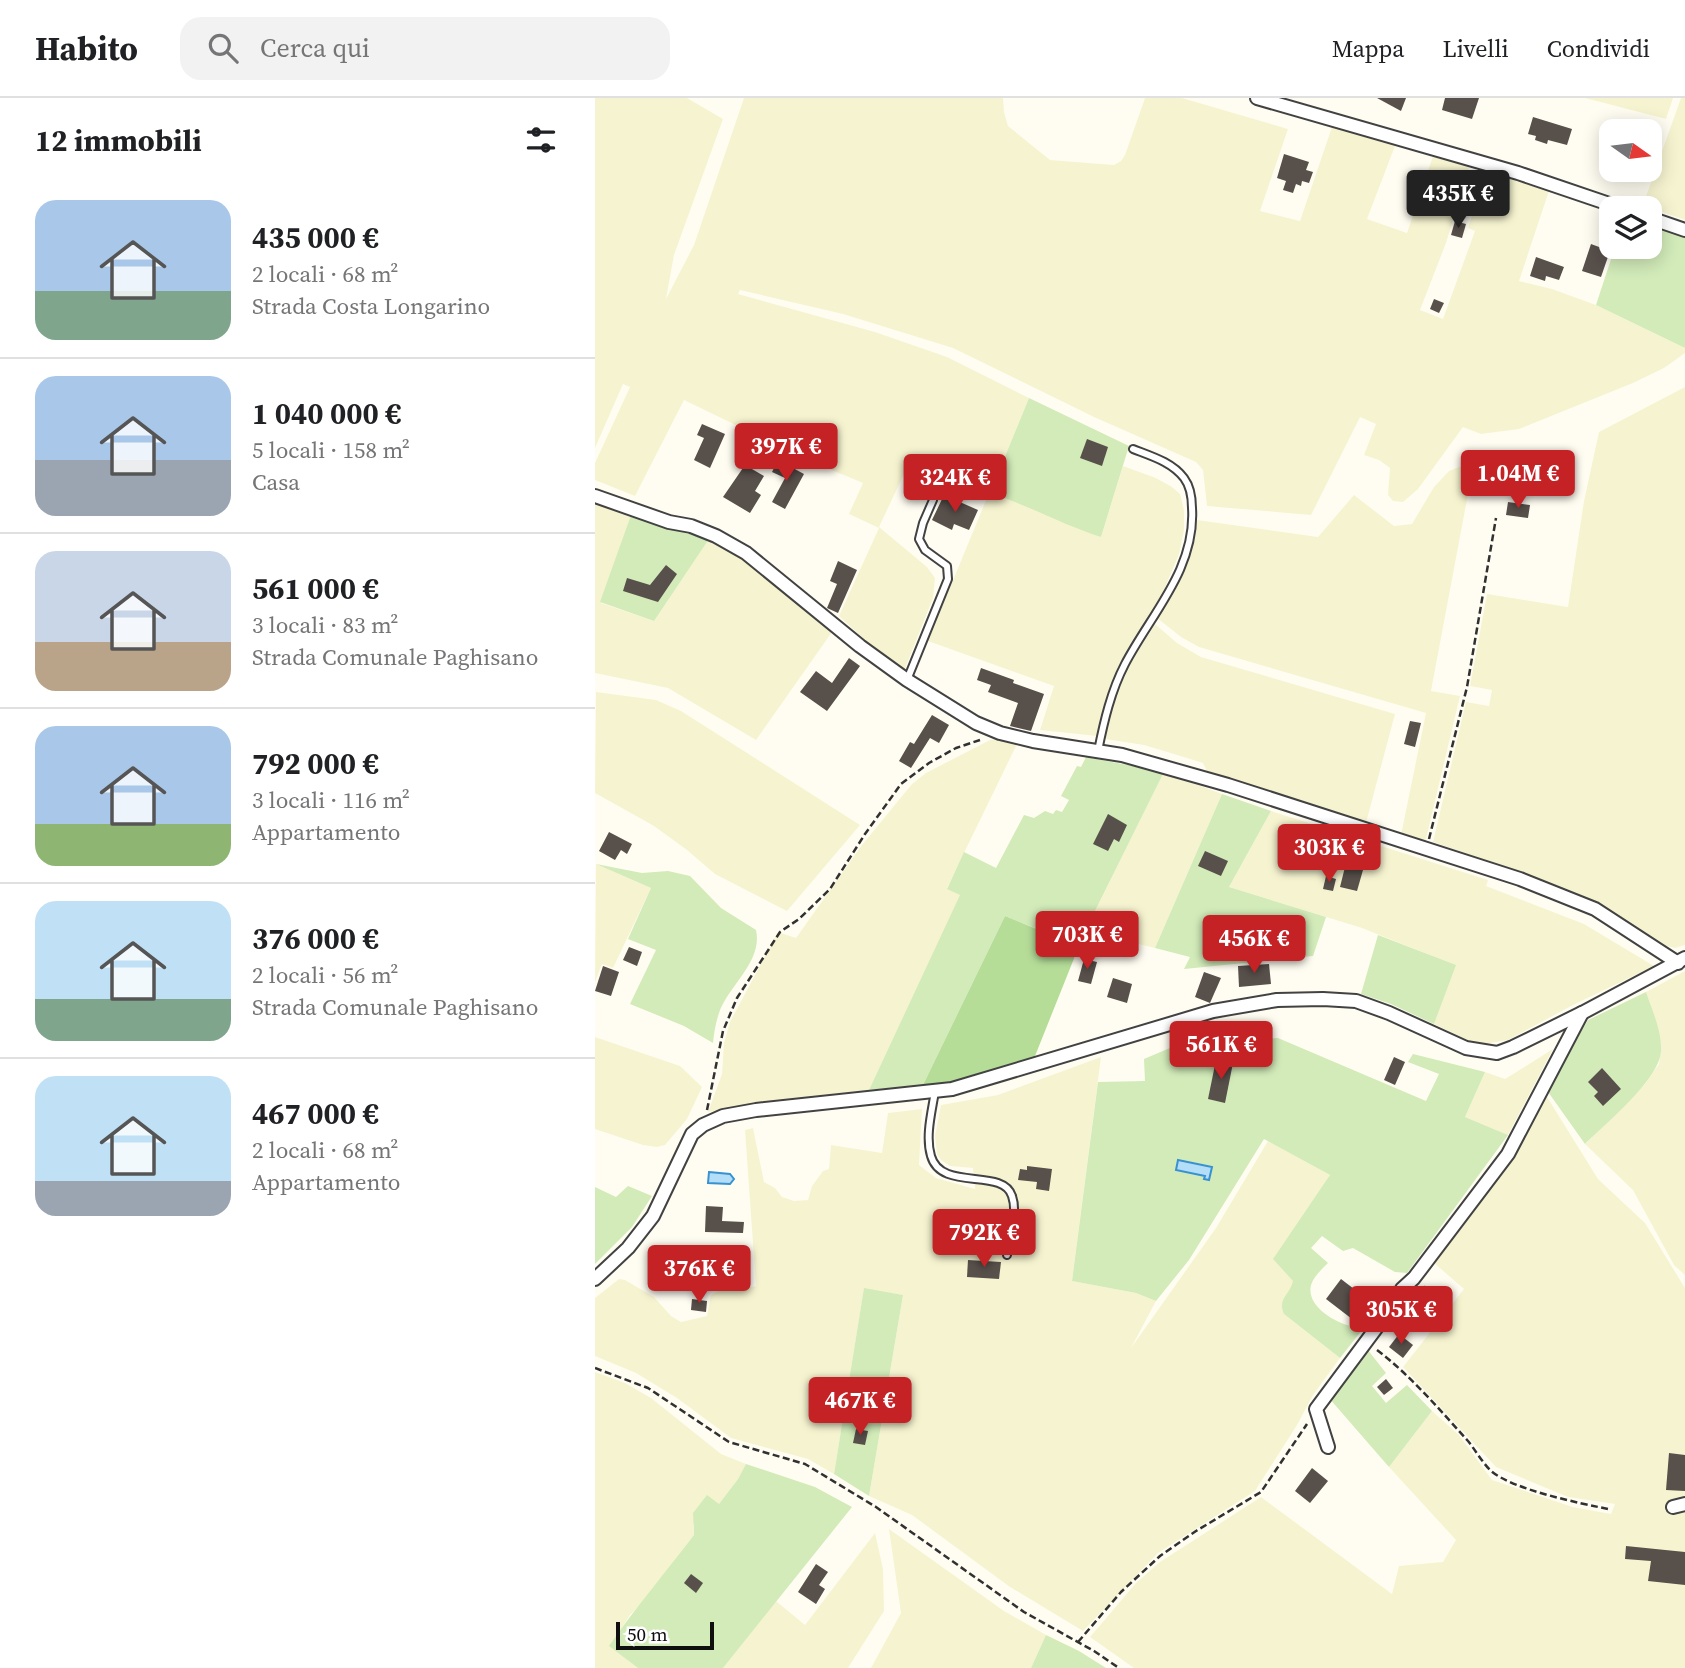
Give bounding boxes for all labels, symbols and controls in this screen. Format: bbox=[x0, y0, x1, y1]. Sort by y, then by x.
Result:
search box bbox=[180, 17, 670, 80]
text: Habito bbox=[35, 26, 138, 71]
icon: search bbox=[204, 29, 242, 67]
text: Cerca qui bbox=[260, 30, 370, 66]
text: Mappa bbox=[1332, 32, 1405, 65]
text: Livelli bbox=[1443, 32, 1509, 65]
text: Condividi bbox=[1547, 32, 1650, 65]
north arrow bbox=[1599, 119, 1663, 182]
map controls bbox=[1599, 119, 1662, 259]
text: 12 immobili bbox=[35, 120, 202, 161]
icon: filters bbox=[522, 121, 560, 159]
pin: 435K € bbox=[1401, 170, 1515, 230]
text: 435K € bbox=[1423, 177, 1493, 209]
button: layers bbox=[1599, 196, 1662, 259]
text: 435 000 € bbox=[252, 217, 379, 258]
icon: home bbox=[91, 228, 175, 312]
text: 2 locali · 68 m² bbox=[252, 258, 399, 290]
text: Strada Costa Longarino bbox=[252, 290, 490, 322]
text: 1 040 000 € bbox=[252, 393, 401, 434]
icon: home bbox=[91, 404, 175, 488]
pin: 397K € bbox=[729, 424, 843, 483]
text: 397K € bbox=[751, 430, 821, 462]
text: 5 locali · 158 m² bbox=[252, 434, 410, 466]
pin: 1.04M € bbox=[1453, 450, 1583, 510]
pin: 324K € bbox=[898, 454, 1012, 514]
text: 1.04M € bbox=[1477, 457, 1559, 489]
text: 324K € bbox=[920, 461, 990, 493]
text: Casa bbox=[252, 466, 300, 498]
text: 561 000 € bbox=[252, 568, 379, 609]
icon: home bbox=[91, 579, 175, 663]
text: 3 locali · 83 m² bbox=[252, 609, 399, 641]
text: Strada Comunale Paghisano bbox=[252, 641, 538, 673]
text: 792 000 € bbox=[252, 743, 379, 784]
icon: home bbox=[91, 754, 175, 838]
text: 3 locali · 116 m² bbox=[252, 784, 410, 816]
text: Appartamento bbox=[252, 816, 400, 848]
pin: 303K € bbox=[1272, 824, 1386, 884]
text: 303K € bbox=[1294, 831, 1364, 863]
pin: 703K € bbox=[1030, 912, 1144, 971]
pin: 456K € bbox=[1197, 916, 1311, 975]
text: 376 000 € bbox=[252, 918, 379, 959]
text: 703K € bbox=[1052, 918, 1122, 950]
text: 456K € bbox=[1219, 922, 1289, 954]
icon: home bbox=[91, 929, 175, 1013]
text: 2 locali · 56 m² bbox=[252, 959, 399, 991]
text: Strada Comunale Paghisano bbox=[252, 991, 538, 1023]
pin: 561K € bbox=[1164, 1021, 1278, 1081]
text: 561K € bbox=[1186, 1028, 1256, 1060]
text: 467 000 € bbox=[252, 1093, 379, 1134]
icon: home bbox=[91, 1104, 175, 1188]
text: 2 locali · 68 m² bbox=[252, 1134, 399, 1166]
text: Appartamento bbox=[252, 1166, 400, 1198]
pin: 792K € bbox=[927, 1210, 1041, 1269]
text: 792K € bbox=[949, 1216, 1019, 1248]
pin: 376K € bbox=[642, 1246, 756, 1305]
text: 376K € bbox=[664, 1252, 734, 1284]
pin: 305K € bbox=[1344, 1286, 1458, 1346]
text: 305K € bbox=[1366, 1293, 1436, 1325]
pin: 467K € bbox=[803, 1378, 917, 1437]
text: 467K € bbox=[825, 1384, 895, 1416]
scale bar bbox=[616, 1619, 714, 1651]
text: 50 m bbox=[627, 1621, 668, 1647]

